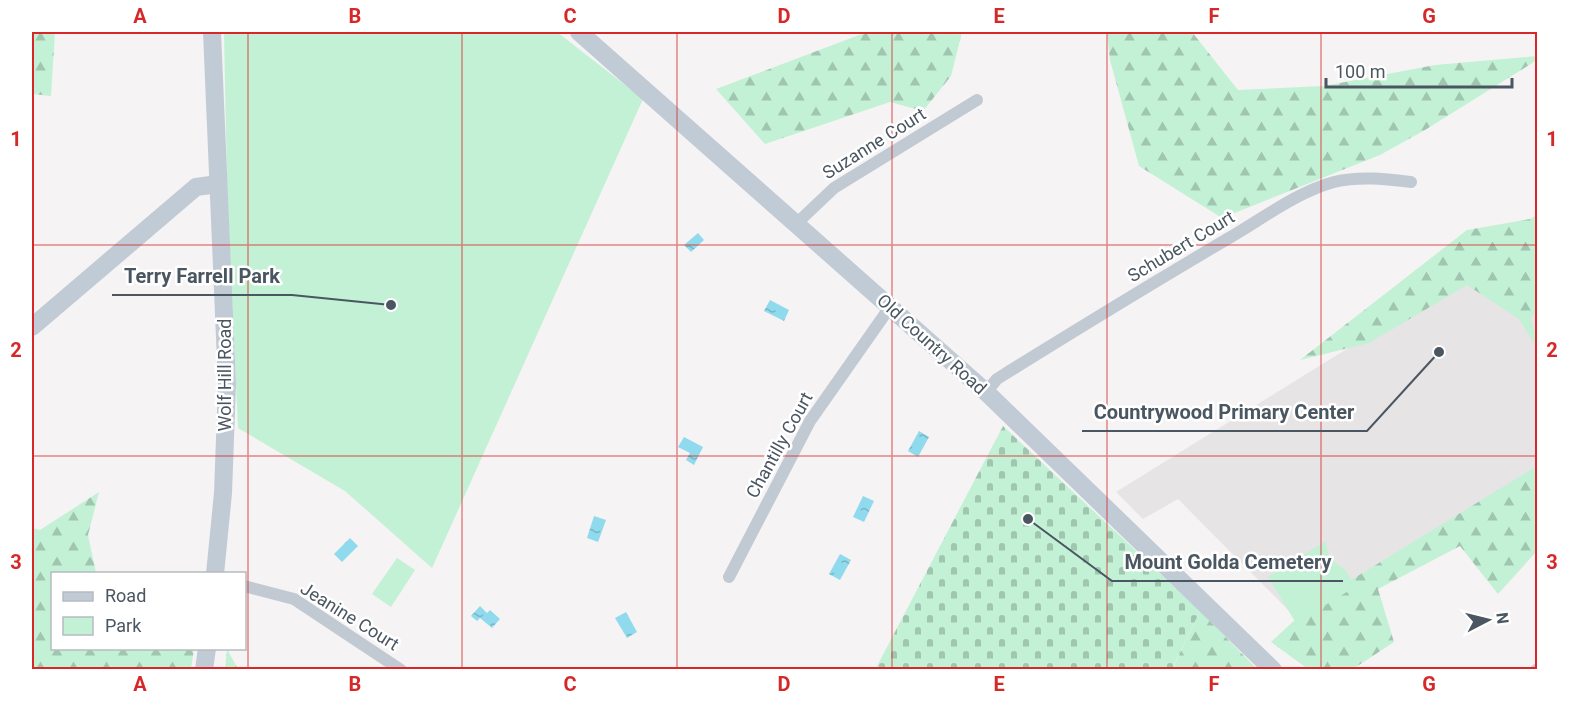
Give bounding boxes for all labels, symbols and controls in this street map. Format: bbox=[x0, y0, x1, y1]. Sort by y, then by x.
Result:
text: A bbox=[133, 4, 147, 28]
text: B bbox=[349, 4, 361, 28]
text: C bbox=[563, 4, 577, 28]
text: D bbox=[778, 4, 791, 28]
text: E bbox=[993, 4, 1005, 28]
text: F bbox=[1209, 4, 1220, 28]
text: G bbox=[1422, 4, 1436, 28]
scale bar bbox=[1326, 51, 1512, 89]
text: 100 m bbox=[1335, 61, 1386, 82]
street label: Suzanne Court bbox=[819, 103, 930, 183]
text: 1 bbox=[10, 127, 22, 151]
text: 1 bbox=[1546, 127, 1558, 151]
street label: Schubert Court bbox=[1124, 206, 1238, 286]
callout: Terry Farrell Park bbox=[112, 257, 292, 295]
text: Terry Farrell Park bbox=[124, 264, 280, 288]
street label: Old Country Road bbox=[873, 289, 991, 399]
street label: Wolf Hill Road bbox=[214, 319, 235, 431]
text: 2 bbox=[10, 338, 22, 362]
text: 2 bbox=[1546, 338, 1558, 362]
street label: Chantilly Court bbox=[741, 388, 817, 502]
callout: Countrywood Primary Center bbox=[1082, 393, 1367, 431]
text: Countrywood Primary Center bbox=[1094, 400, 1355, 424]
callout: Mount Golda Cemetery bbox=[1112, 543, 1343, 581]
text: 3 bbox=[10, 550, 22, 574]
text: Mount Golda Cemetery bbox=[1124, 550, 1333, 574]
text: 3 bbox=[1546, 550, 1558, 574]
legend bbox=[51, 572, 246, 650]
street label: Jeanine Court bbox=[297, 577, 403, 655]
text: Road bbox=[105, 585, 146, 606]
north arrow bbox=[1458, 590, 1518, 650]
text: N bbox=[1492, 611, 1513, 625]
text: Park bbox=[105, 615, 142, 636]
text: A bbox=[133, 672, 147, 696]
text: B bbox=[349, 672, 361, 696]
text: C bbox=[563, 672, 577, 696]
text: D bbox=[778, 672, 791, 696]
text: E bbox=[993, 672, 1005, 696]
text: F bbox=[1209, 672, 1220, 696]
text: G bbox=[1422, 672, 1436, 696]

